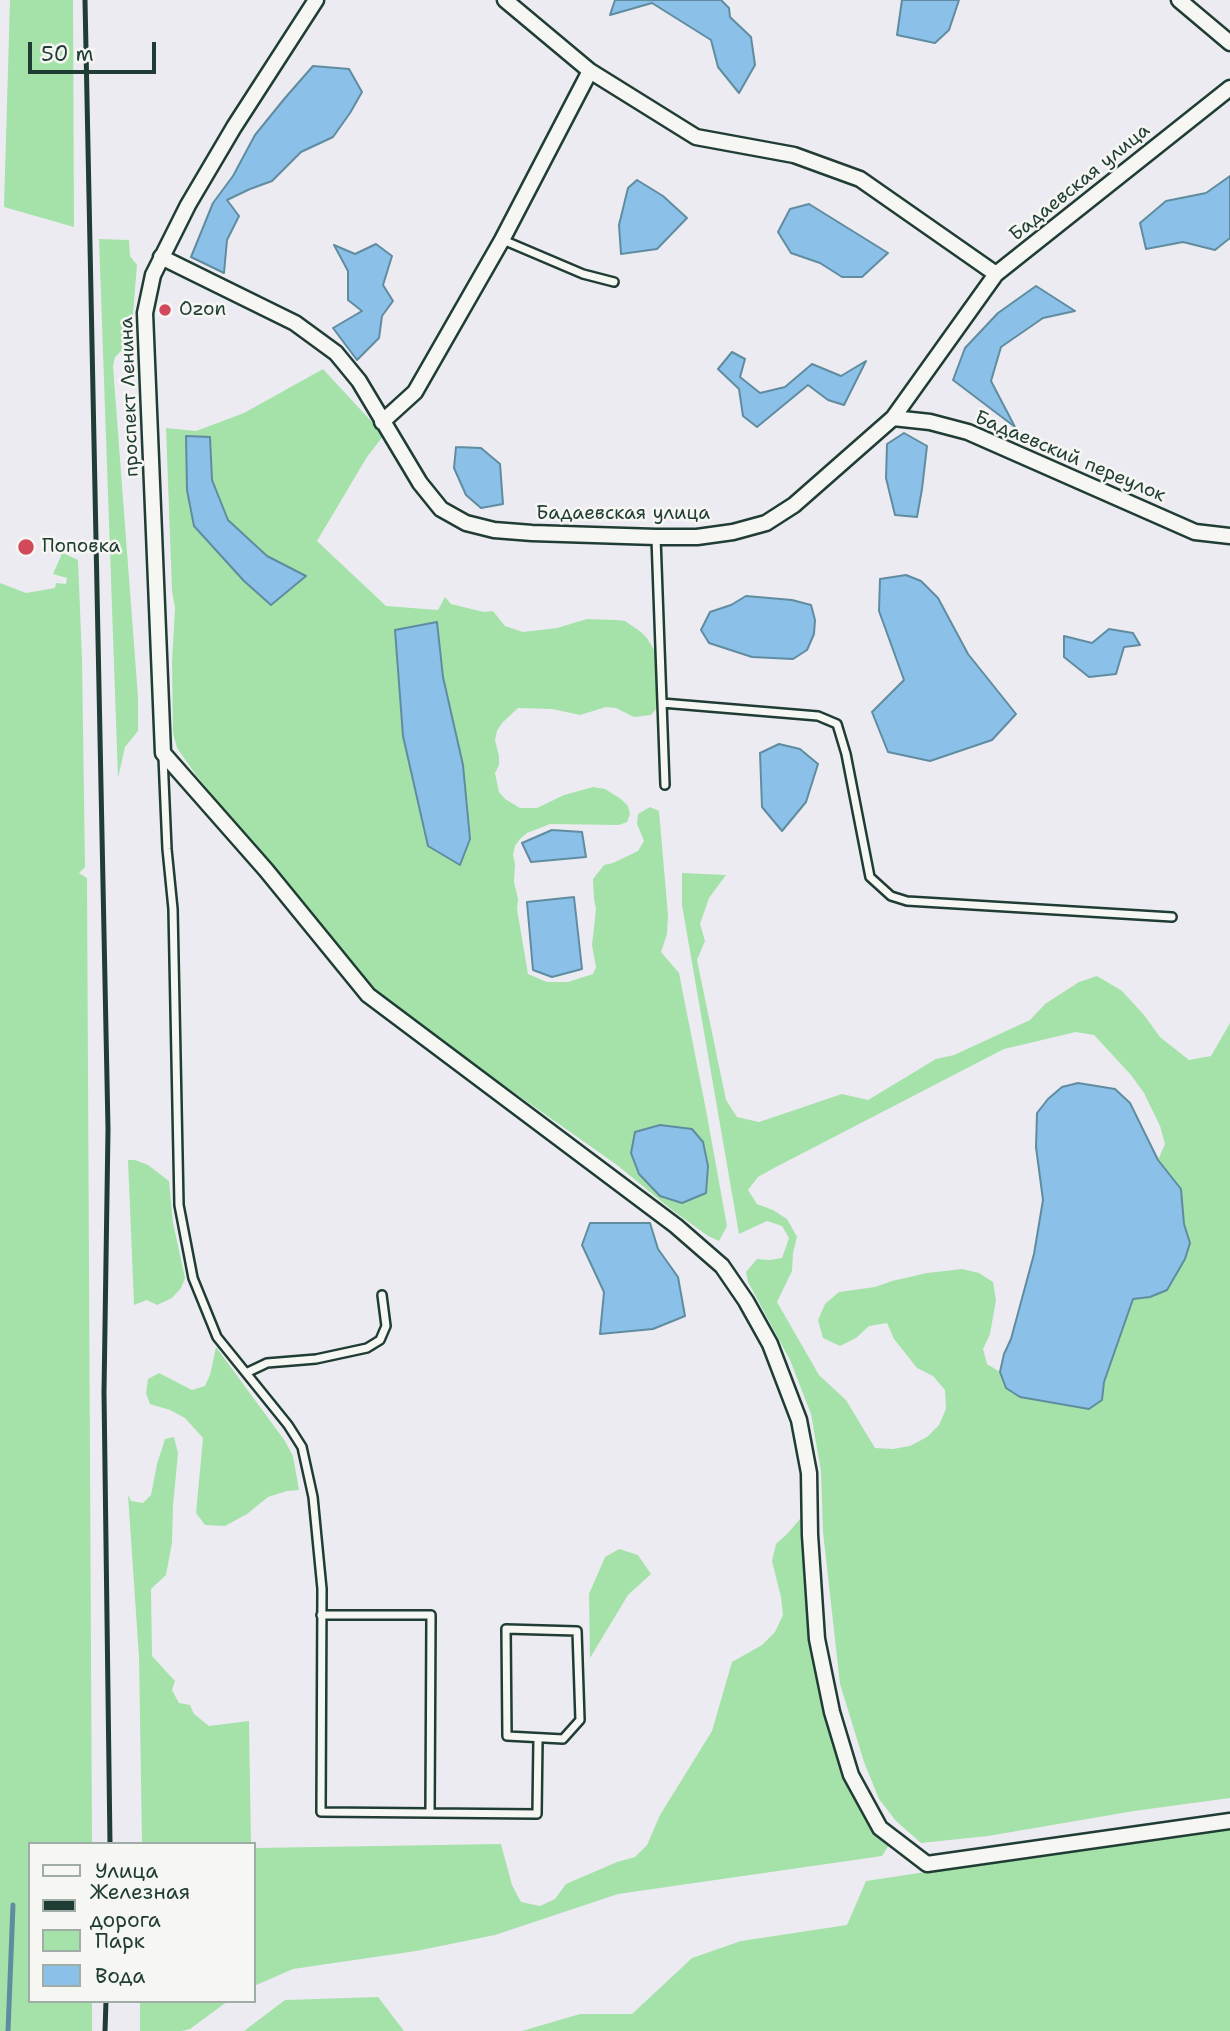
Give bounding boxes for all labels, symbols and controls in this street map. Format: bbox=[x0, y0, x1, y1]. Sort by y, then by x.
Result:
scale bar bbox=[32, 28, 159, 72]
text: 50 m bbox=[41, 40, 94, 68]
street label: Бадаевская улица bbox=[1005, 119, 1155, 247]
place label: Ozon bbox=[179, 299, 226, 321]
marker: Ozon bbox=[157, 302, 173, 318]
street label: проспект Ленина bbox=[116, 317, 144, 477]
street label: Бадаевский переулок bbox=[971, 407, 1169, 507]
street label: Бадаевская улица bbox=[536, 503, 710, 525]
place label: Поповка bbox=[42, 536, 120, 558]
marker: Поповка bbox=[16, 537, 36, 557]
legend bbox=[28, 1842, 256, 2003]
text: Улица bbox=[95, 1857, 158, 1885]
text: Железная дорога bbox=[90, 1878, 190, 1934]
text: Парк bbox=[95, 1927, 145, 1955]
text: Вода bbox=[95, 1962, 145, 1990]

